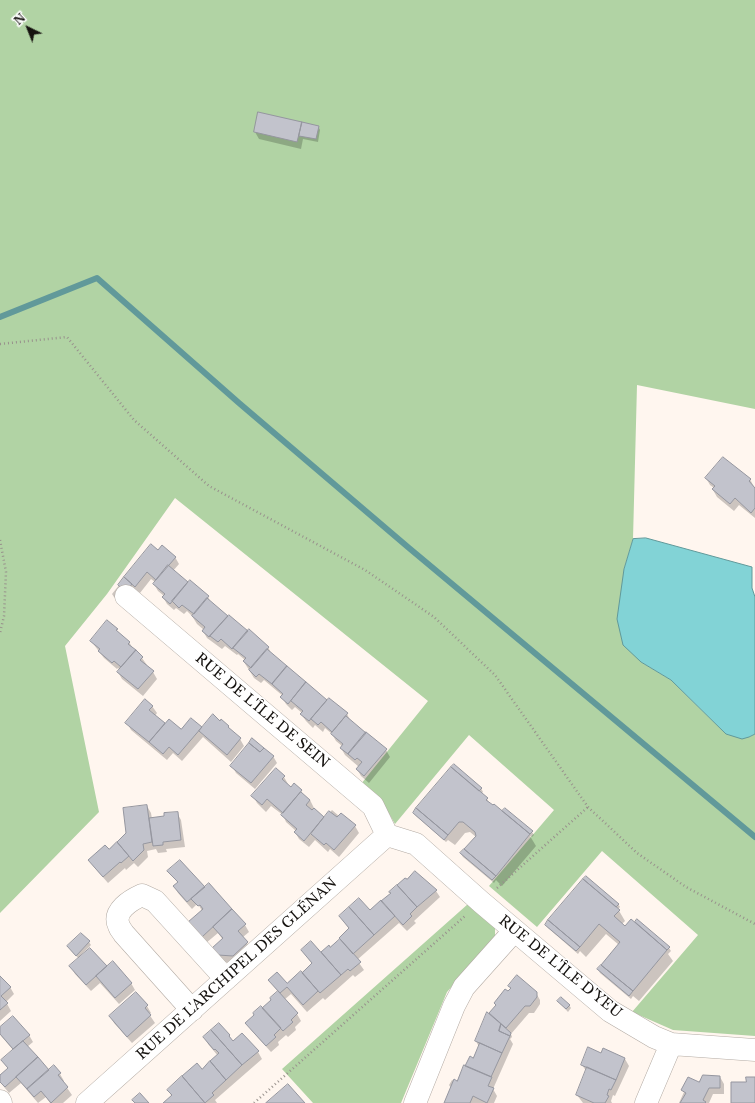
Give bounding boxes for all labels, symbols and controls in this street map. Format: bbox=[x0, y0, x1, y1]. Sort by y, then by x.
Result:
north arrow bbox=[8, 8, 48, 48]
text: N bbox=[11, 11, 28, 28]
street label: RUE DE L'ÎLE DE SEIN bbox=[192, 650, 332, 772]
street label: RUE DE L'ARCHIPEL DES GLÉNAN bbox=[133, 875, 341, 1063]
street label: RUE DE L'ÎLE D'YEU bbox=[495, 912, 625, 1022]

